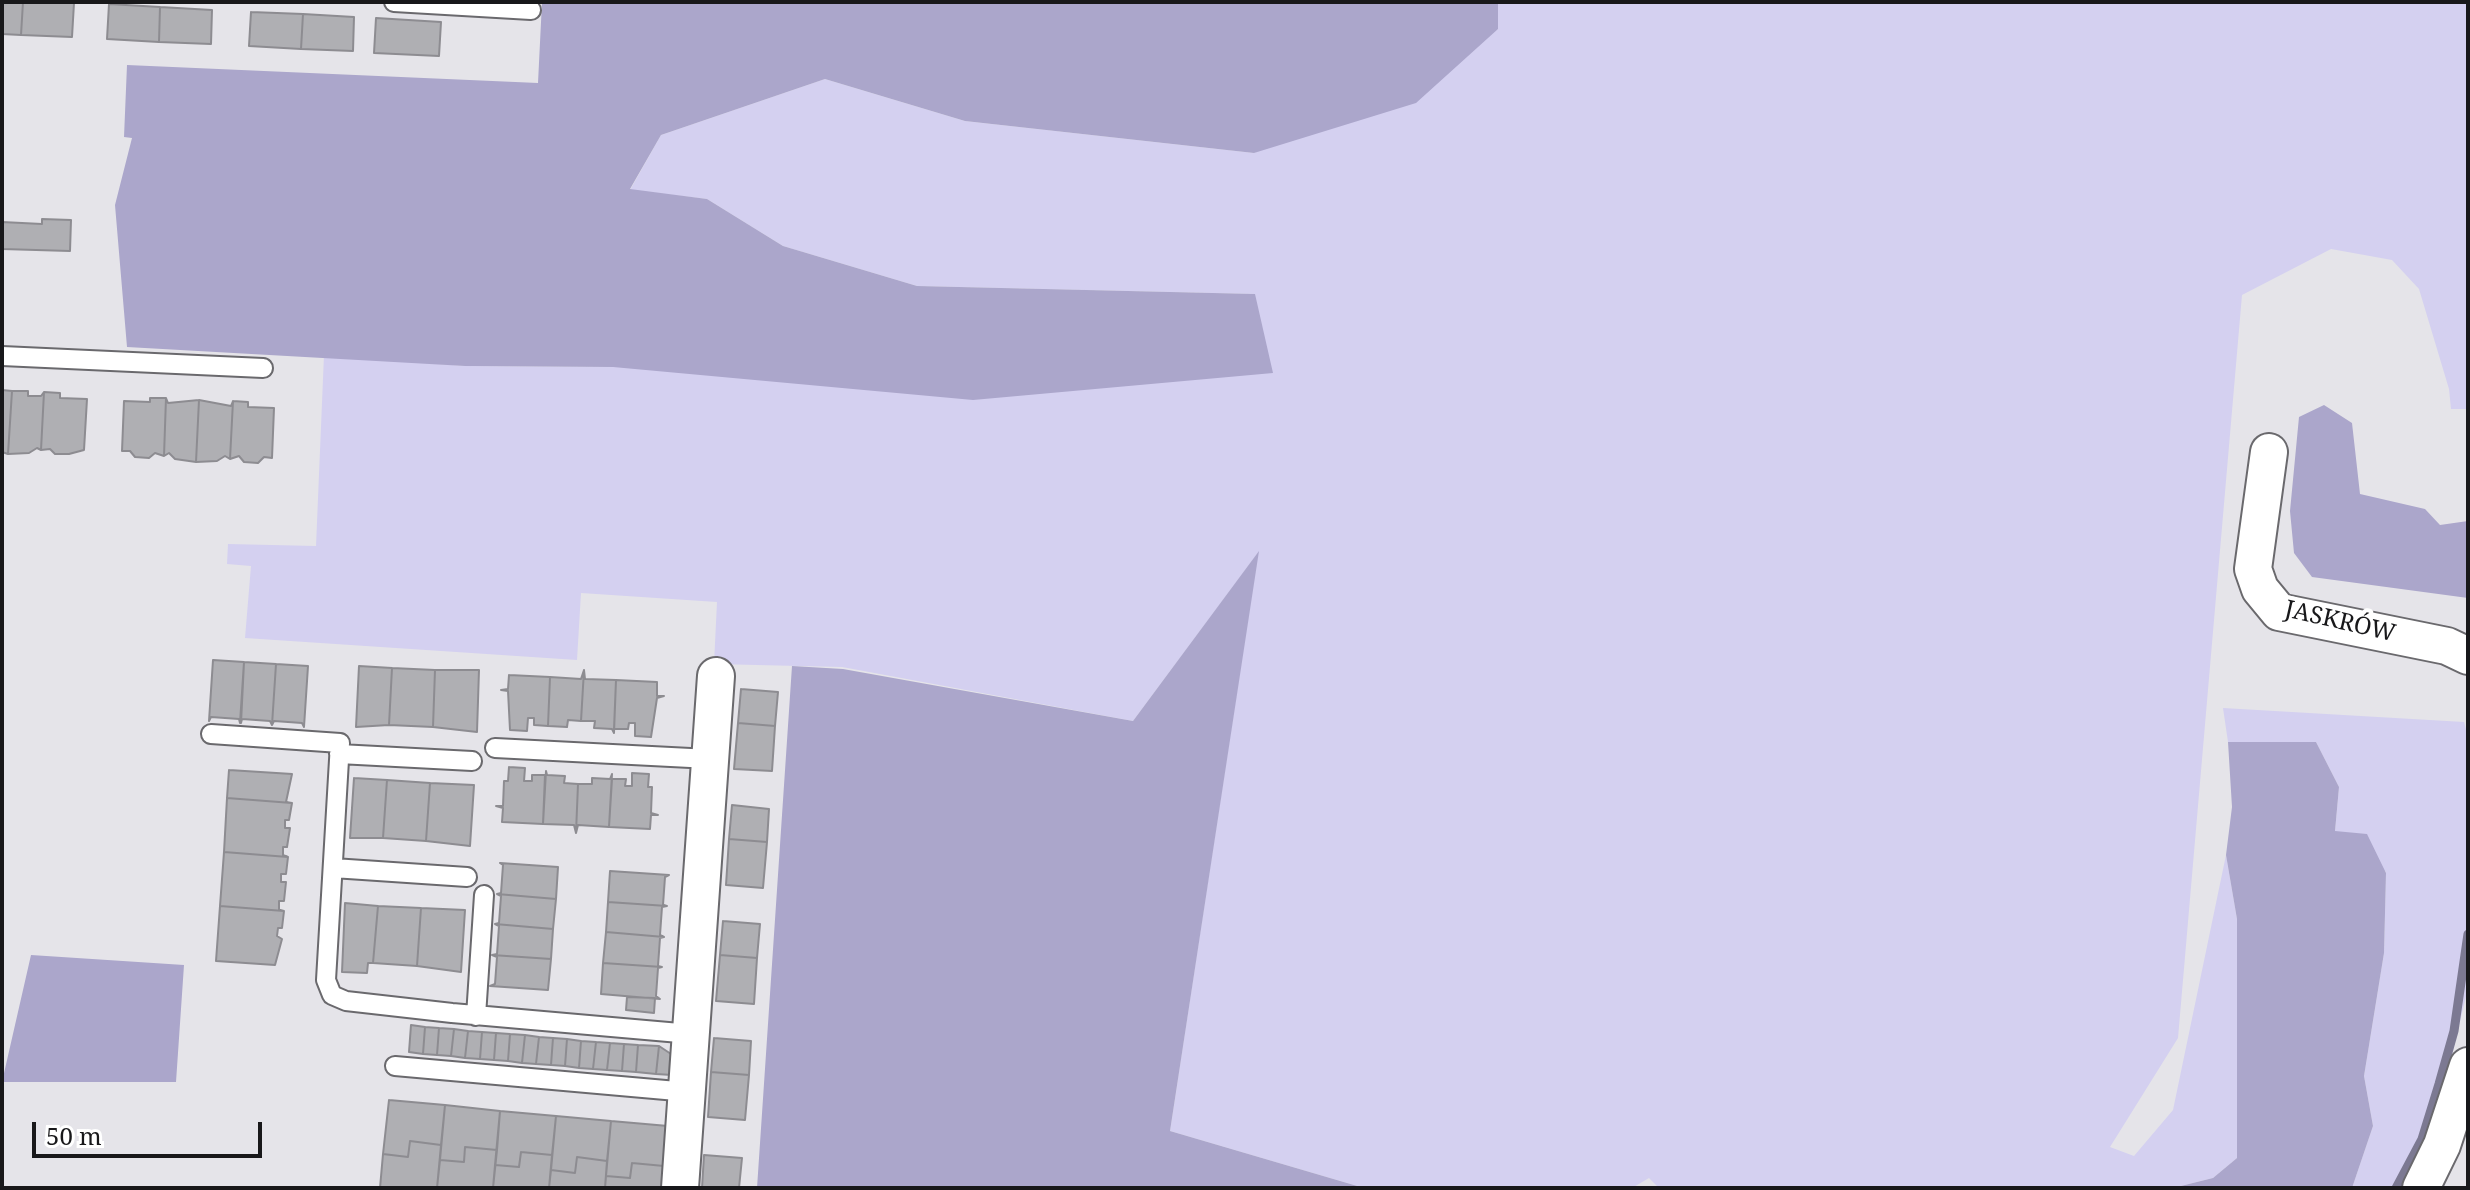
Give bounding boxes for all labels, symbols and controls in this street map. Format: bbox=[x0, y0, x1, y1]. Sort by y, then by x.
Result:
street label: JASKRÓW bbox=[2282, 595, 2398, 649]
scale bar bbox=[36, 1106, 266, 1156]
text: 50 m bbox=[46, 1119, 102, 1152]

